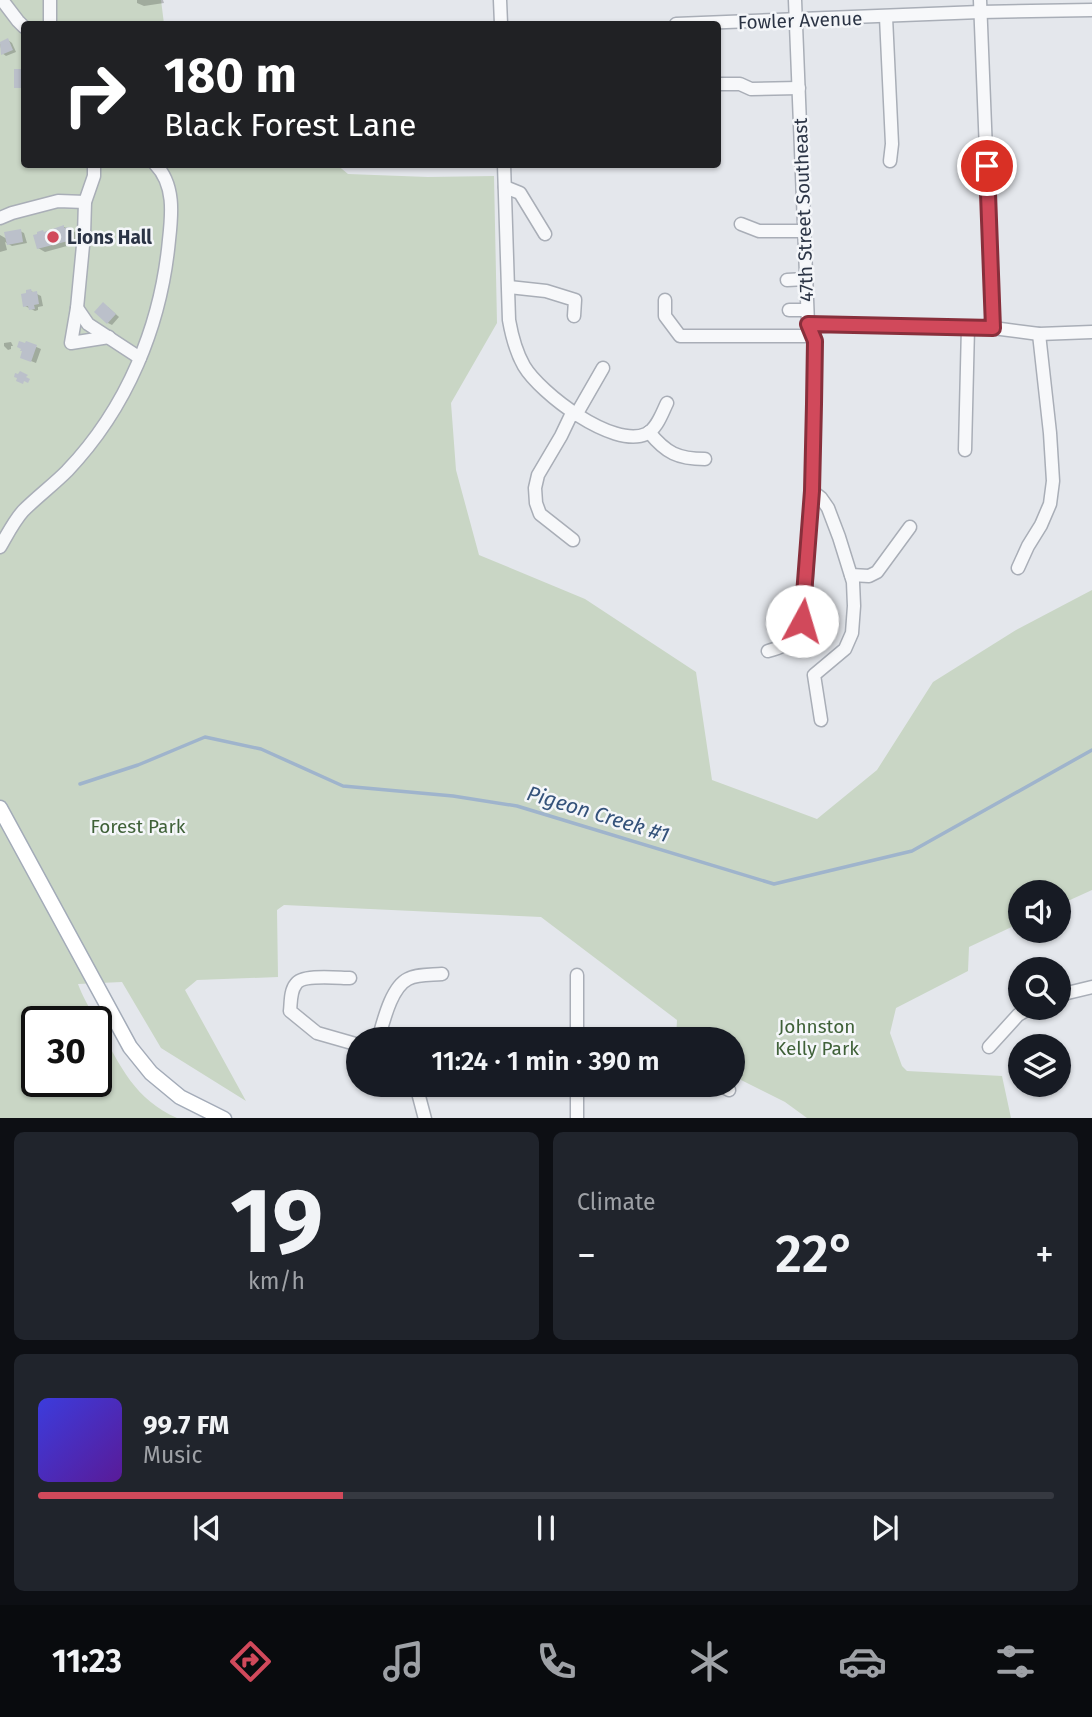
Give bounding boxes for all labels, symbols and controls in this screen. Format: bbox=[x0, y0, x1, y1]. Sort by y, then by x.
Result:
street label: Fowler Avenue bbox=[737, 7, 863, 34]
text: 180 m bbox=[164, 46, 297, 105]
icon: right bbox=[49, 49, 140, 140]
text: Black Forest Lane bbox=[164, 106, 417, 144]
street label: 47th Street Southeast bbox=[789, 117, 818, 302]
pin bbox=[957, 136, 1017, 196]
icon: arrive bbox=[968, 147, 1006, 185]
place label: Lions Hall bbox=[67, 226, 152, 249]
marker: Lions Hall bbox=[45, 229, 61, 245]
position arrow bbox=[765, 584, 839, 658]
water label: Pigeon Creek #1 bbox=[524, 780, 672, 848]
park label: Forest Park bbox=[90, 815, 186, 838]
map controls bbox=[1008, 880, 1071, 1097]
button: sound bbox=[1008, 880, 1071, 943]
button: search bbox=[1008, 957, 1071, 1020]
speed limit sign: 30 bbox=[21, 1006, 112, 1097]
park label: Johnston Kelly Park bbox=[775, 1015, 859, 1060]
button: layers bbox=[1008, 1034, 1071, 1097]
text: 11:24 · 1 min · 390 m bbox=[432, 1046, 659, 1077]
text: 19 bbox=[230, 1167, 323, 1276]
text: Climate bbox=[577, 1188, 656, 1216]
text: 22° bbox=[775, 1223, 856, 1286]
text: − bbox=[577, 1232, 596, 1278]
text: + bbox=[1035, 1232, 1054, 1278]
text: km/h bbox=[248, 1267, 305, 1295]
text: 99.7 FM bbox=[143, 1410, 229, 1441]
text: Music bbox=[143, 1441, 203, 1469]
icon: previous bbox=[188, 1509, 226, 1547]
icon: pause bbox=[527, 1509, 565, 1547]
icon: next bbox=[866, 1509, 904, 1547]
icon: directions bbox=[226, 1637, 275, 1686]
icon: music bbox=[379, 1637, 428, 1686]
icon: phone bbox=[532, 1637, 581, 1686]
icon: climate bbox=[685, 1637, 734, 1686]
icon: car bbox=[838, 1637, 887, 1686]
icon: filters bbox=[991, 1637, 1040, 1686]
text: 11:23 bbox=[52, 1642, 122, 1680]

